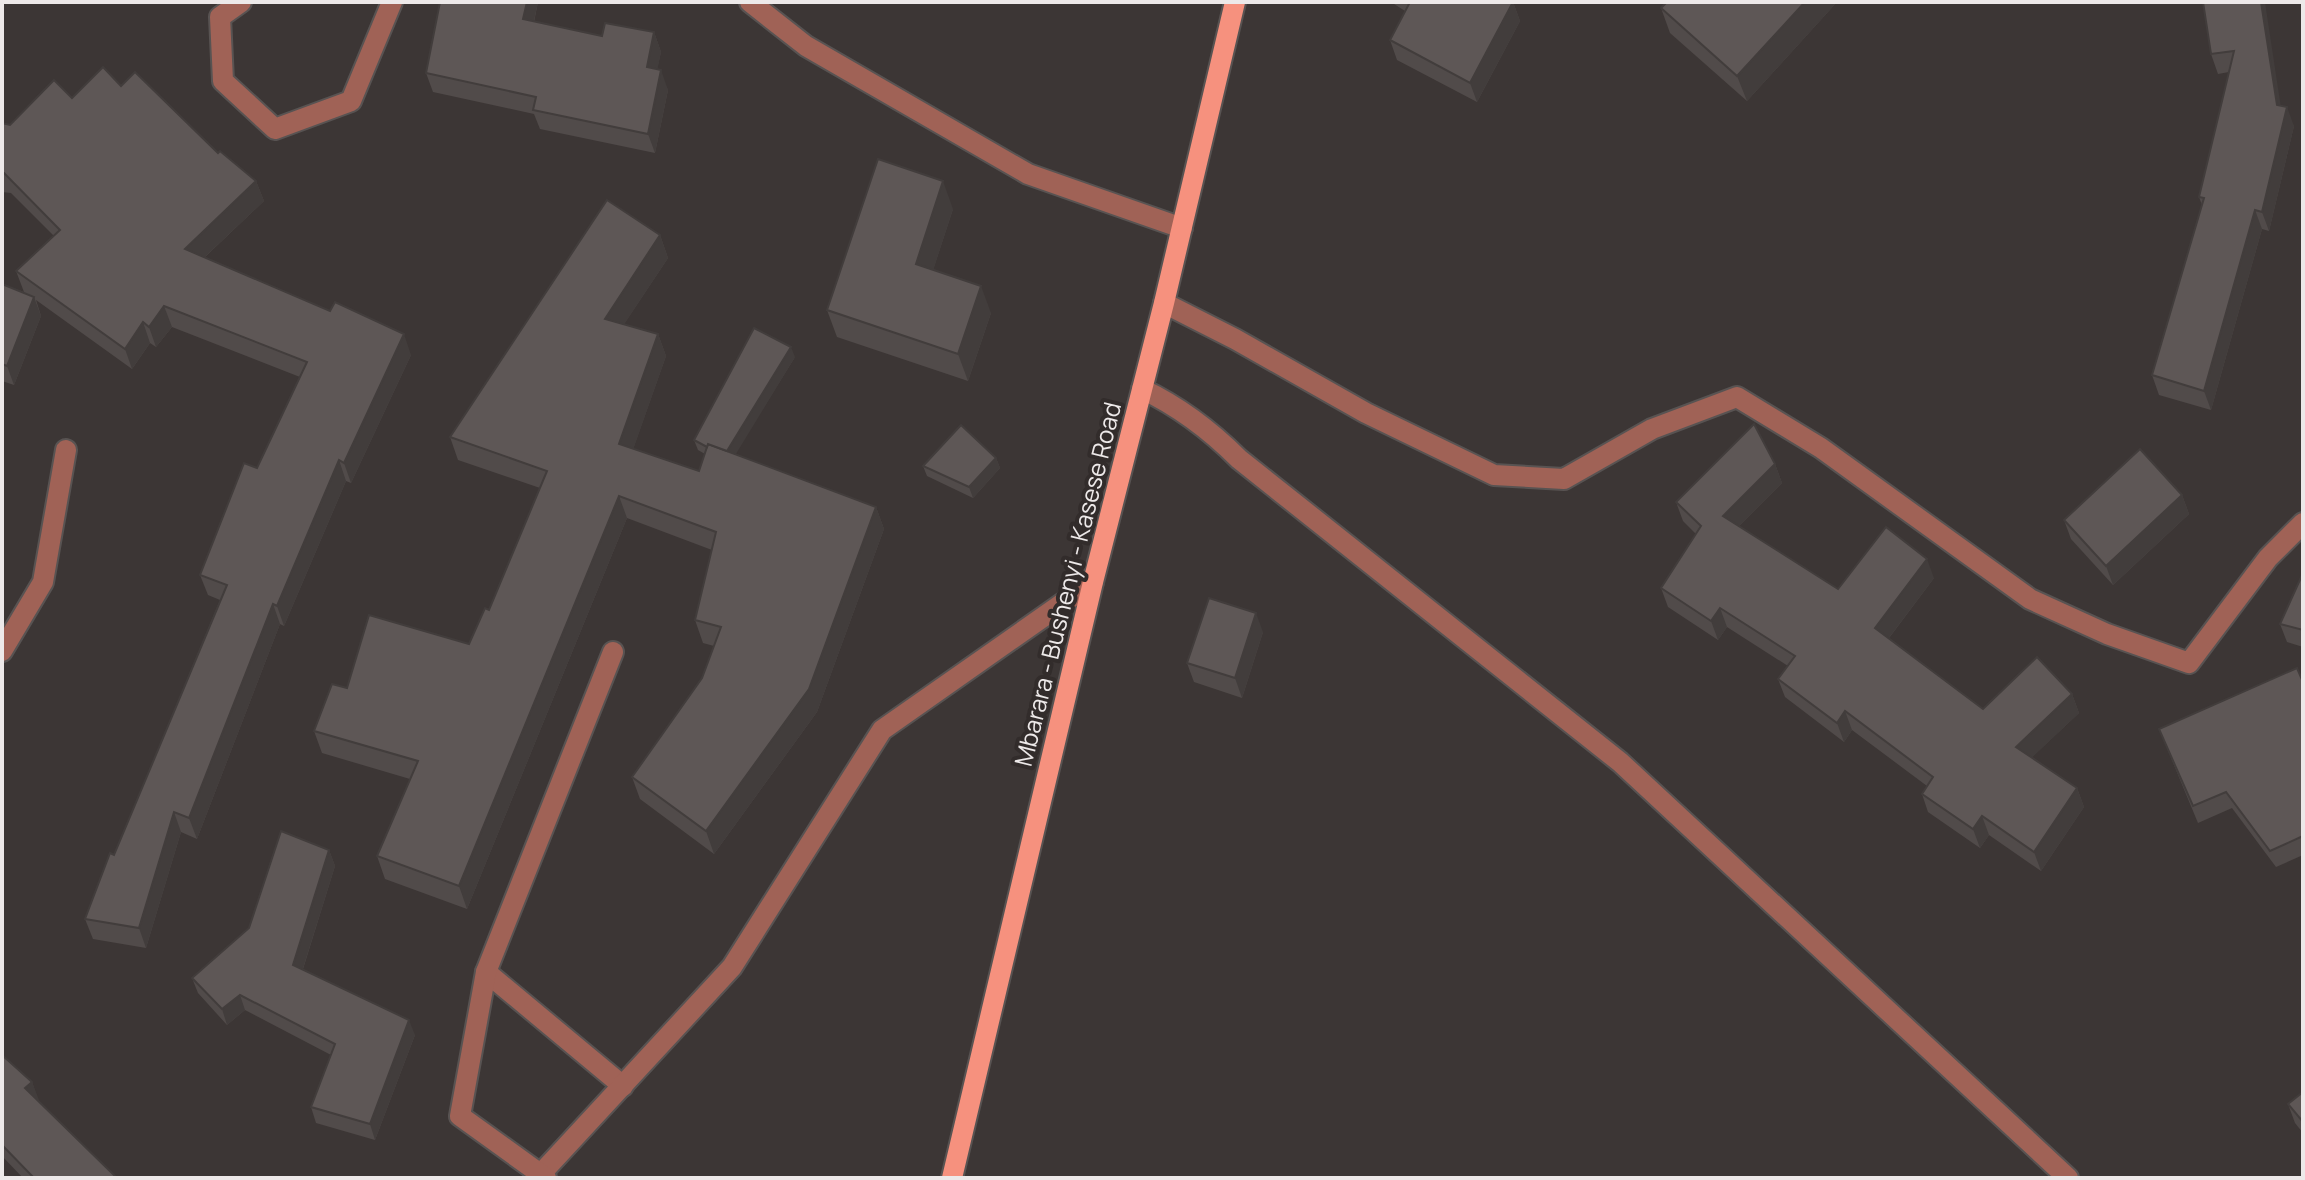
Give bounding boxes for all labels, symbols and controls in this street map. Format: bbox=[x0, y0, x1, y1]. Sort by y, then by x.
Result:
street label: Mbarara - Bushenyi - Kasese Road bbox=[1006, 398, 1128, 770]

